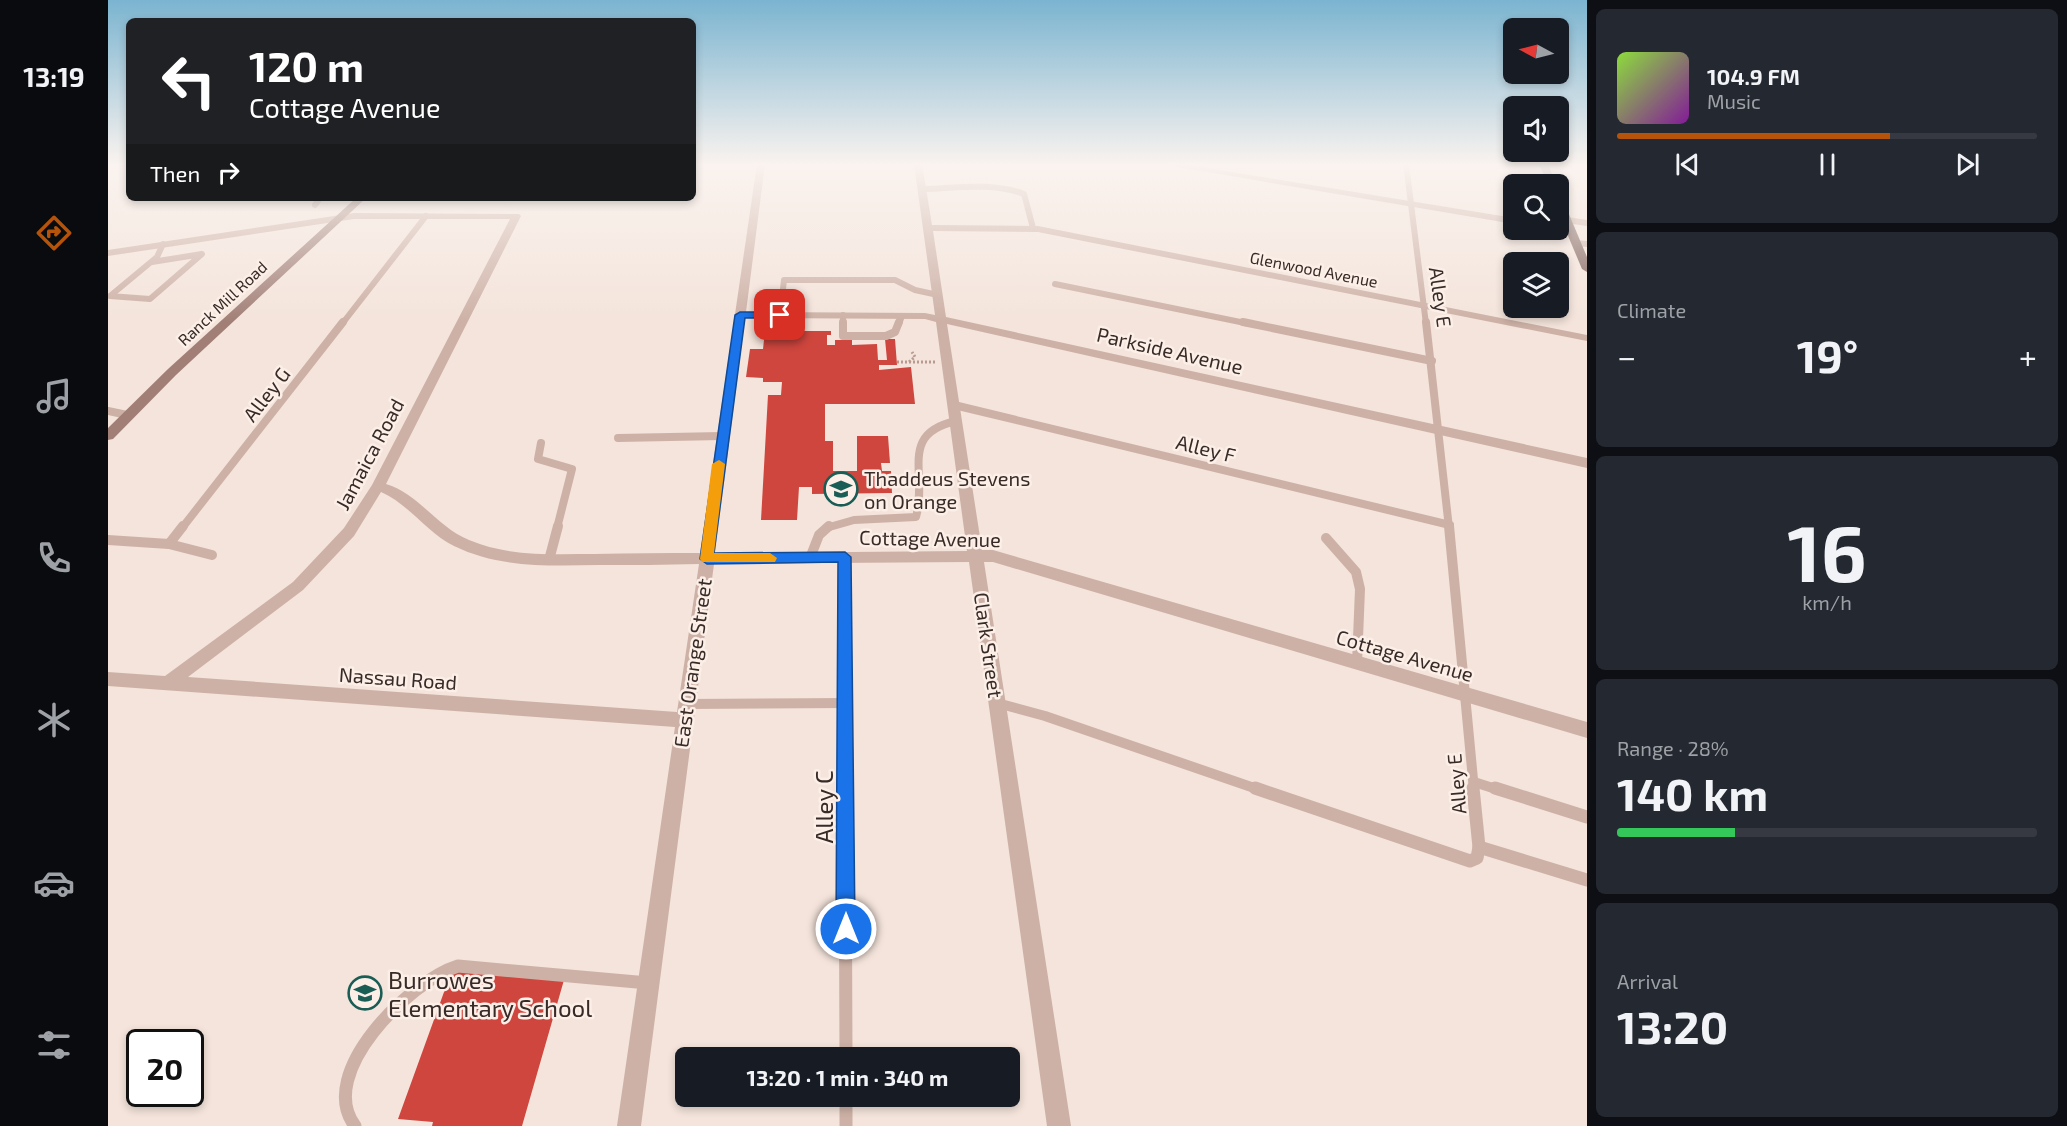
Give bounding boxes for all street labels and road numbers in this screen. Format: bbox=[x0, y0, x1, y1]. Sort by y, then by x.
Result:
street label: Glenwood Avenue bbox=[1248, 247, 1380, 291]
street label: Ranck Mill Road bbox=[174, 257, 270, 349]
street label: Alley E bbox=[1425, 265, 1457, 329]
street label: Parkside Avenue bbox=[1095, 322, 1245, 378]
street label: Alley G bbox=[237, 362, 295, 426]
street label: Jamaica Road bbox=[330, 394, 408, 514]
street label: Alley F bbox=[1174, 429, 1238, 467]
street label: Cottage Avenue bbox=[859, 525, 1001, 551]
street label: East Orange Street bbox=[668, 577, 716, 749]
street label: Clark Street bbox=[970, 591, 1008, 700]
street label: Cottage Avenue bbox=[1334, 624, 1476, 686]
street label: Nassau Road bbox=[338, 662, 458, 694]
street label: Alley E bbox=[1441, 753, 1471, 815]
street label: Alley C bbox=[809, 770, 838, 844]

